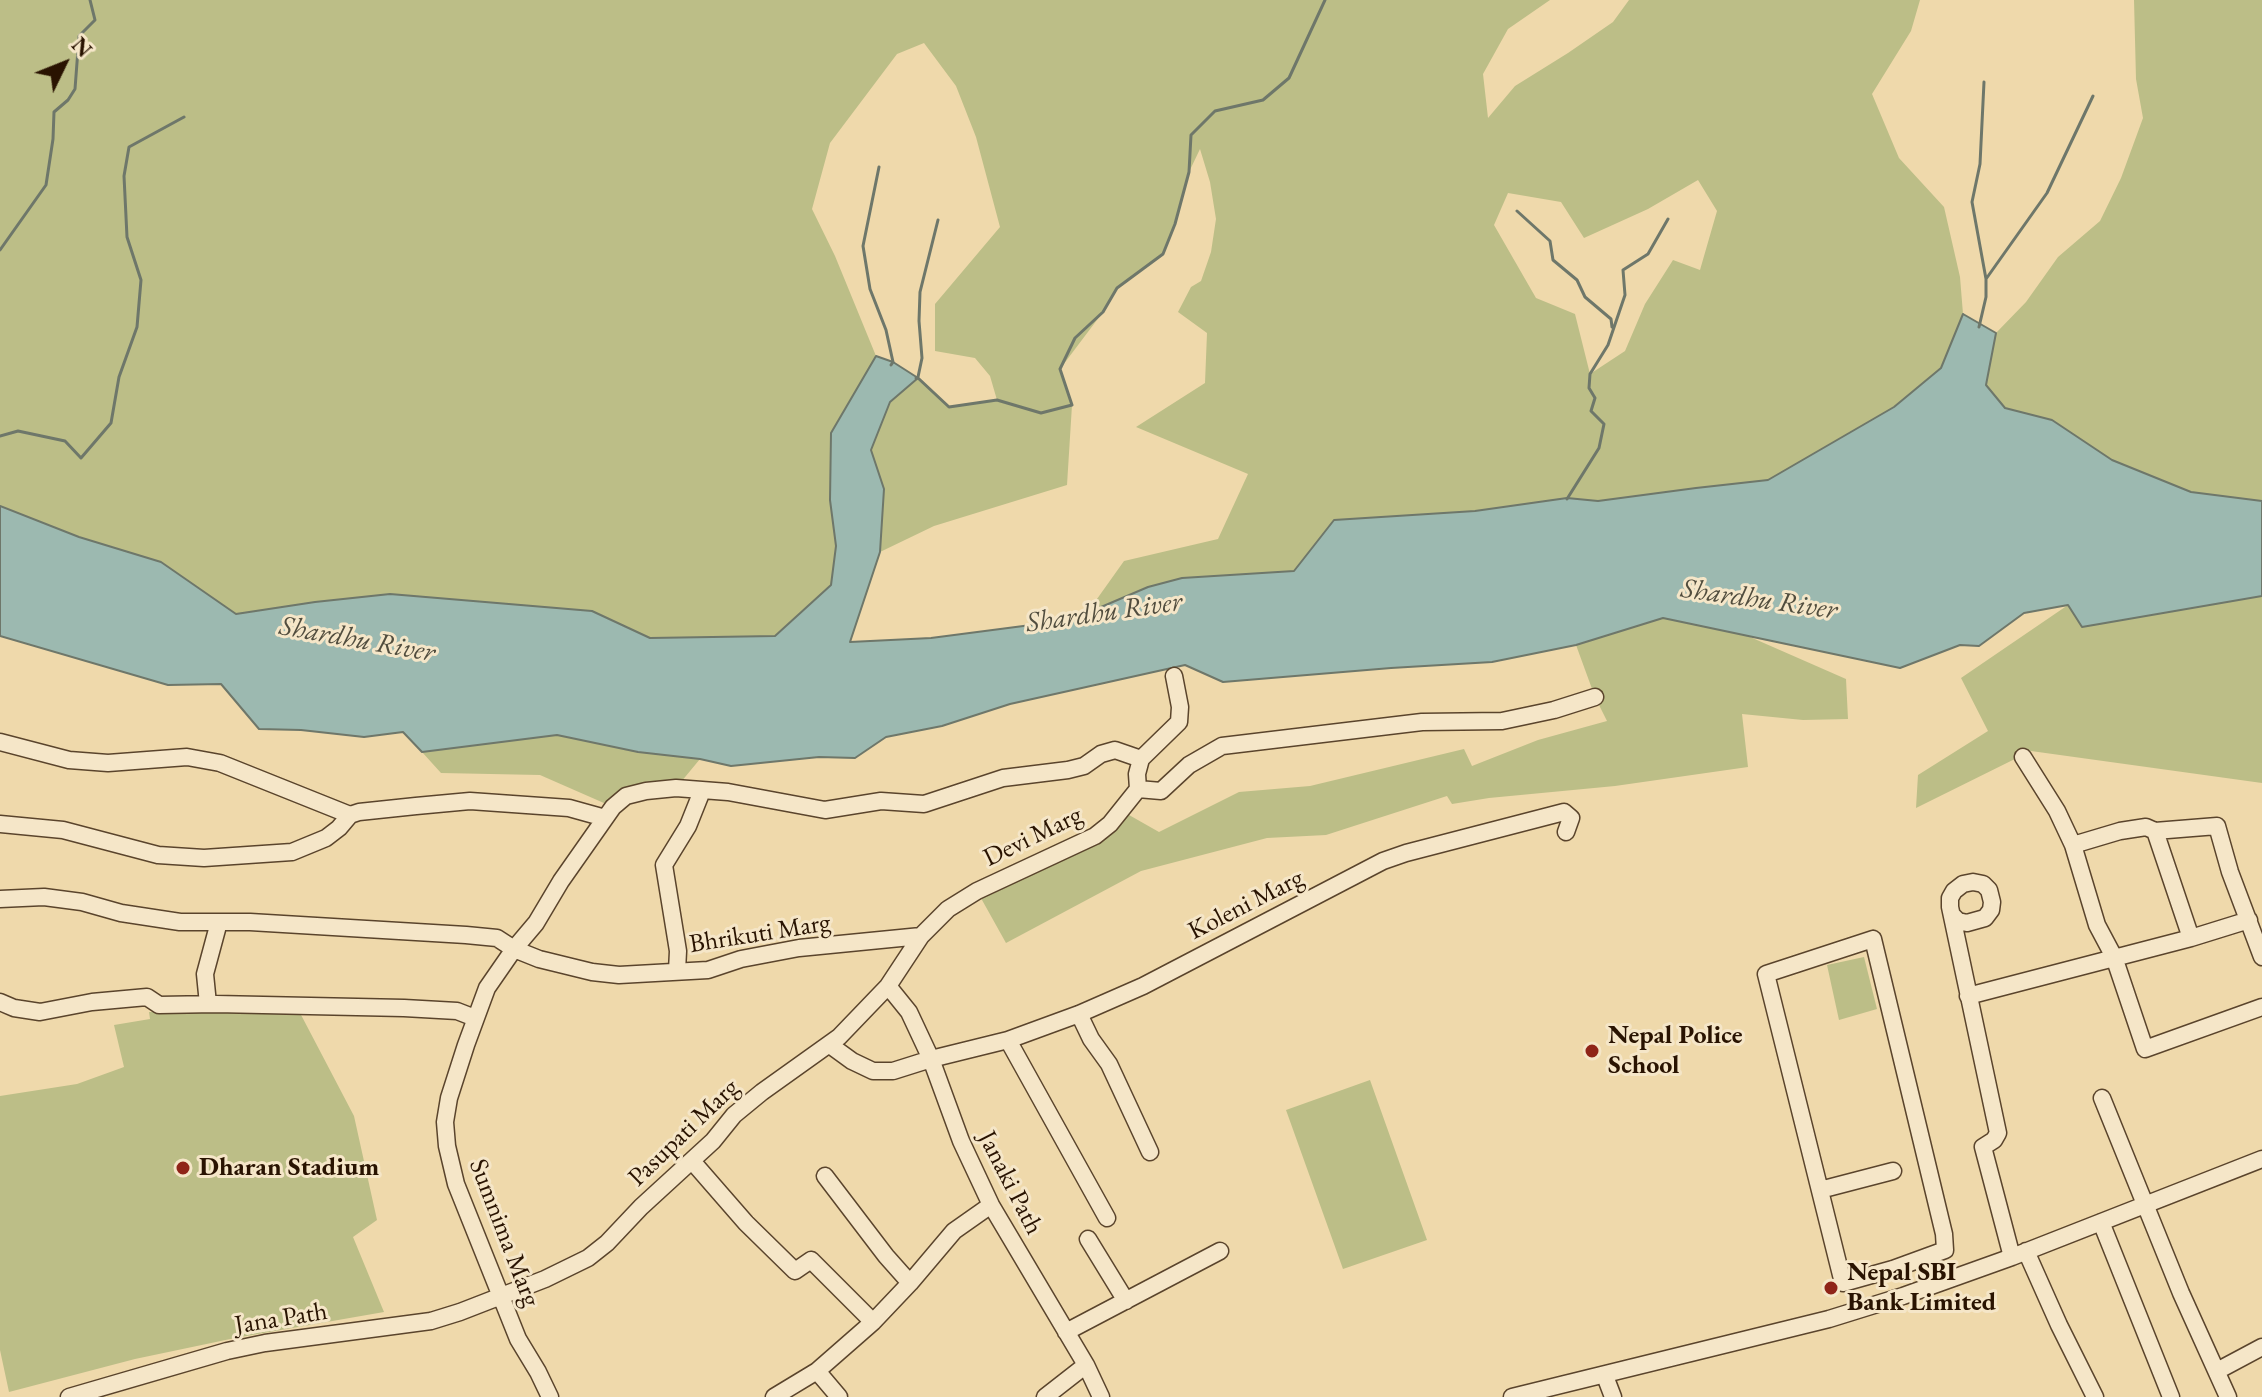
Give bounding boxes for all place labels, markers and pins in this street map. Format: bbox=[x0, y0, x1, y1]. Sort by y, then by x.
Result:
place label: Nepal Police School bbox=[1608, 1020, 1743, 1082]
marker: Nepal Police School bbox=[1583, 1042, 1601, 1060]
place label: Dharan Stadium bbox=[199, 1152, 379, 1184]
marker: Dharan Stadium bbox=[174, 1159, 192, 1177]
place label: Nepal SBI Bank Limited bbox=[1847, 1257, 1996, 1318]
marker: Nepal SBI Bank Limited bbox=[1822, 1279, 1840, 1297]

